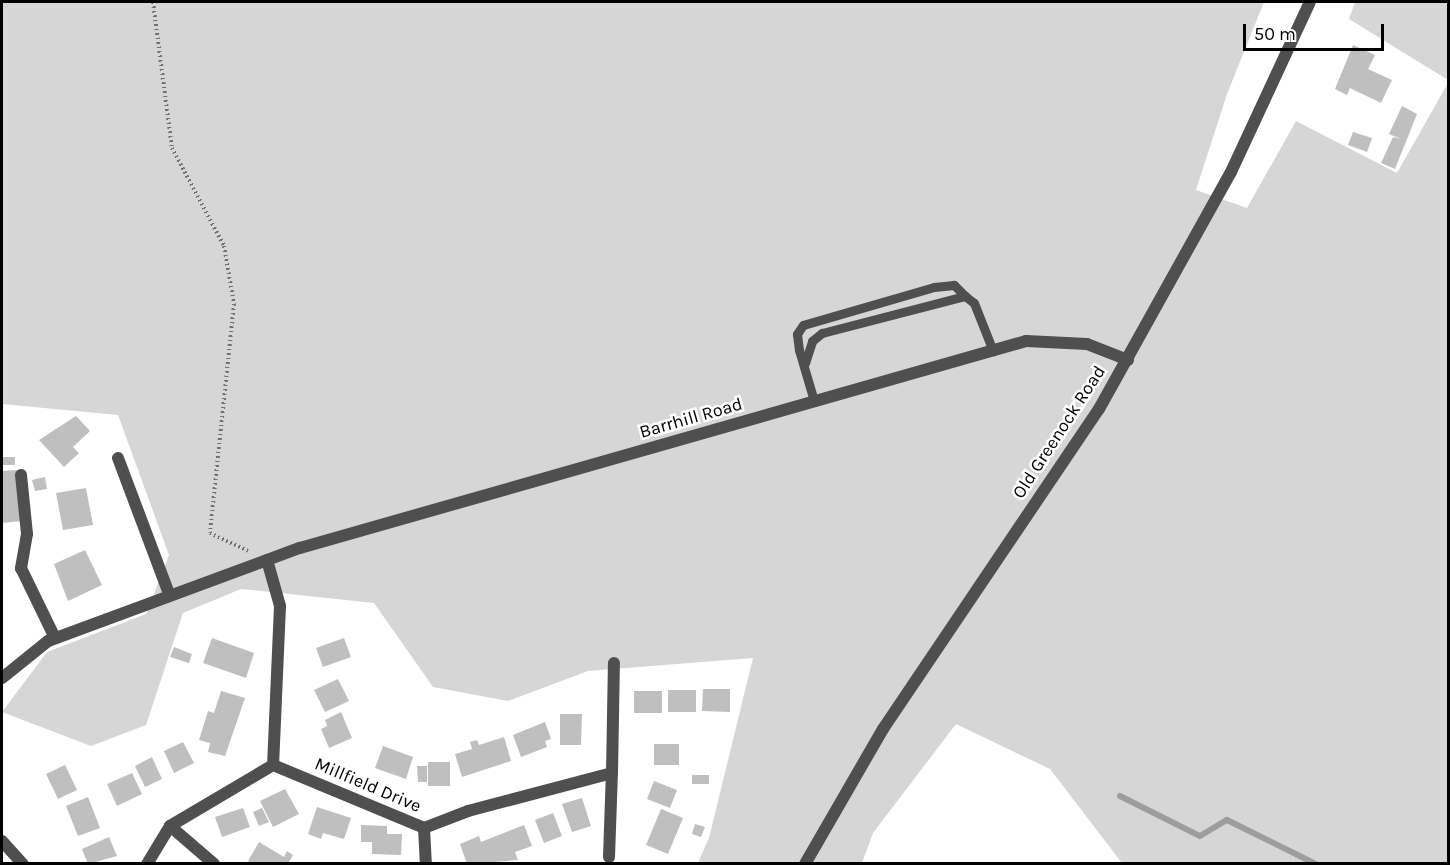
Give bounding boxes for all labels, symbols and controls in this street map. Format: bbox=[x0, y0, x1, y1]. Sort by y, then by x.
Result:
scale bar bbox=[1246, 12, 1387, 50]
text: 50 m bbox=[1254, 23, 1296, 45]
street label: Old Greenock Road bbox=[1008, 362, 1110, 502]
street label: Barrhill Road bbox=[637, 393, 745, 443]
street label: Millfield Drive bbox=[312, 753, 424, 817]

